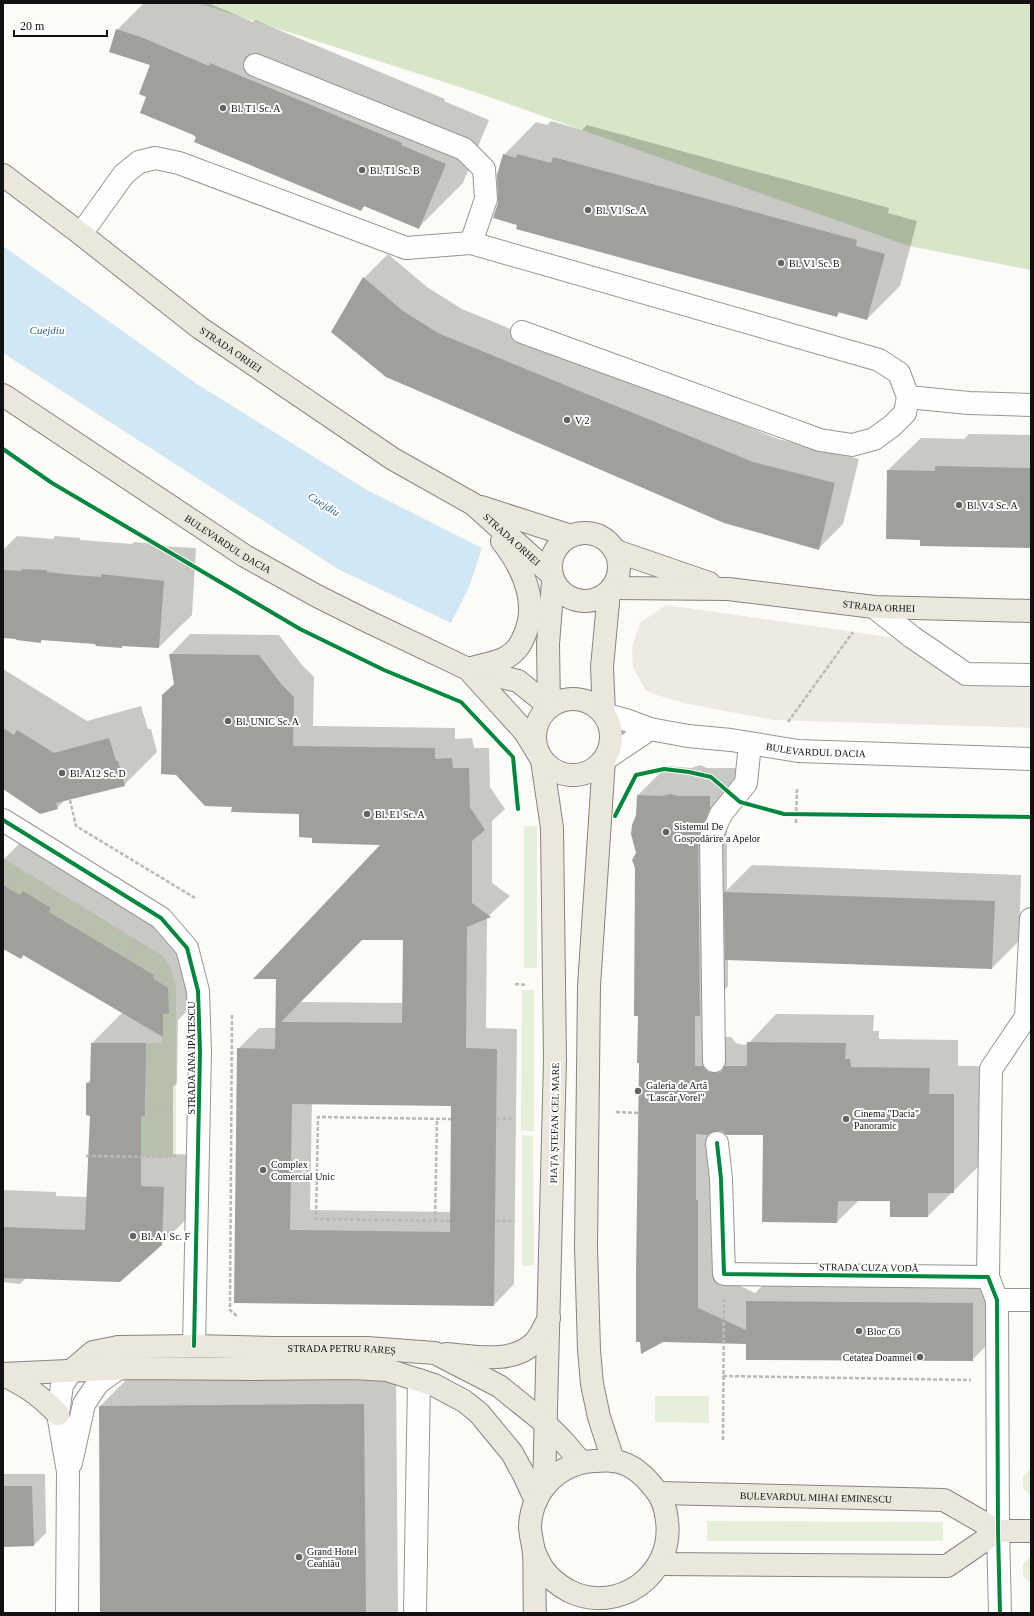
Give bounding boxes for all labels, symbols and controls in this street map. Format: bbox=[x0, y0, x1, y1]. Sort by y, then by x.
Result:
scale bar bbox=[14, 12, 107, 38]
text: 20 m bbox=[20, 19, 45, 33]
marker: Bl. T1 Sc. A bbox=[218, 103, 228, 113]
place label: Bl. T1 Sc. A bbox=[231, 103, 281, 114]
marker: Bl. T1 Sc. B bbox=[357, 165, 367, 175]
place label: Bl. T1 Sc. B bbox=[370, 165, 420, 176]
marker: Bl. V1 Sc. A bbox=[583, 205, 593, 215]
place label: Bl. V1 Sc. A bbox=[596, 205, 647, 216]
marker: Bl. V1 Sc. B bbox=[776, 258, 786, 268]
place label: Bl. V1 Sc. B bbox=[789, 258, 840, 269]
water label: Cuejdiu bbox=[30, 324, 65, 336]
street label: STRADA ORHEI bbox=[198, 325, 264, 374]
marker: V 2 bbox=[562, 415, 572, 425]
place label: V 2 bbox=[575, 415, 590, 426]
water label: Cuejdiu bbox=[306, 490, 342, 519]
marker: Bl. V4 Sc. A bbox=[954, 500, 964, 510]
place label: Bl. V4 Sc. A bbox=[967, 500, 1018, 511]
street label: STRADA ORHEI bbox=[481, 511, 542, 568]
street label: BULEVARDUL DACIA bbox=[183, 513, 274, 576]
street label: STRADA ORHEI bbox=[842, 598, 915, 614]
marker: Bl. UNIC Sc. A bbox=[223, 716, 233, 726]
place label: Bl. UNIC Sc. A bbox=[236, 716, 300, 727]
street label: BULEVARDUL DACIA bbox=[765, 741, 867, 759]
marker: Bl. A12 Sc. D bbox=[57, 768, 67, 778]
place label: Bl. A12 Sc. D bbox=[70, 768, 126, 779]
marker: Bl. E1 Sc. A bbox=[362, 809, 372, 819]
place label: Bl. E1 Sc. A bbox=[375, 809, 426, 820]
place label: Sistemul De Gospodărire a Apelor bbox=[674, 821, 761, 844]
marker: Sistemul De Gospodărire a Apelor bbox=[661, 827, 671, 837]
street label: STRADA ANA IPĂTESCU bbox=[186, 1001, 197, 1114]
street label: PIAȚA ȘTEFAN CEL MARE bbox=[548, 1063, 562, 1184]
place label: Galeria de Artă "Lascăr Vorel" bbox=[646, 1080, 708, 1103]
marker: Galeria de Artă "Lascăr Vorel" bbox=[633, 1086, 643, 1096]
place label: Cinema "Dacia" Panoramic bbox=[854, 1108, 919, 1131]
marker: Cinema "Dacia" Panoramic bbox=[841, 1114, 851, 1124]
place label: Complex Comercial Unic bbox=[271, 1159, 335, 1182]
marker: Complex Comercial Unic bbox=[258, 1165, 268, 1175]
marker: Bl. A1 Sc. F bbox=[128, 1231, 138, 1241]
place label: Bl. A1 Sc. F bbox=[141, 1231, 191, 1242]
street label: STRADA CUZA VODĂ bbox=[819, 1261, 920, 1274]
marker: Bloc C6 bbox=[854, 1326, 864, 1336]
place label: Bloc C6 bbox=[867, 1326, 900, 1337]
street label: STRADA PETRU RAREȘ bbox=[288, 1343, 396, 1356]
place label: Cetatea Doamnei bbox=[843, 1352, 912, 1363]
marker: Cetatea Doamnei bbox=[915, 1352, 925, 1362]
street label: BULEVARDUL MIHAI EMINESCU bbox=[740, 1490, 893, 1505]
place label: Grand Hotel Ceahlău bbox=[307, 1546, 357, 1569]
marker: Grand Hotel Ceahlău bbox=[294, 1552, 304, 1562]

